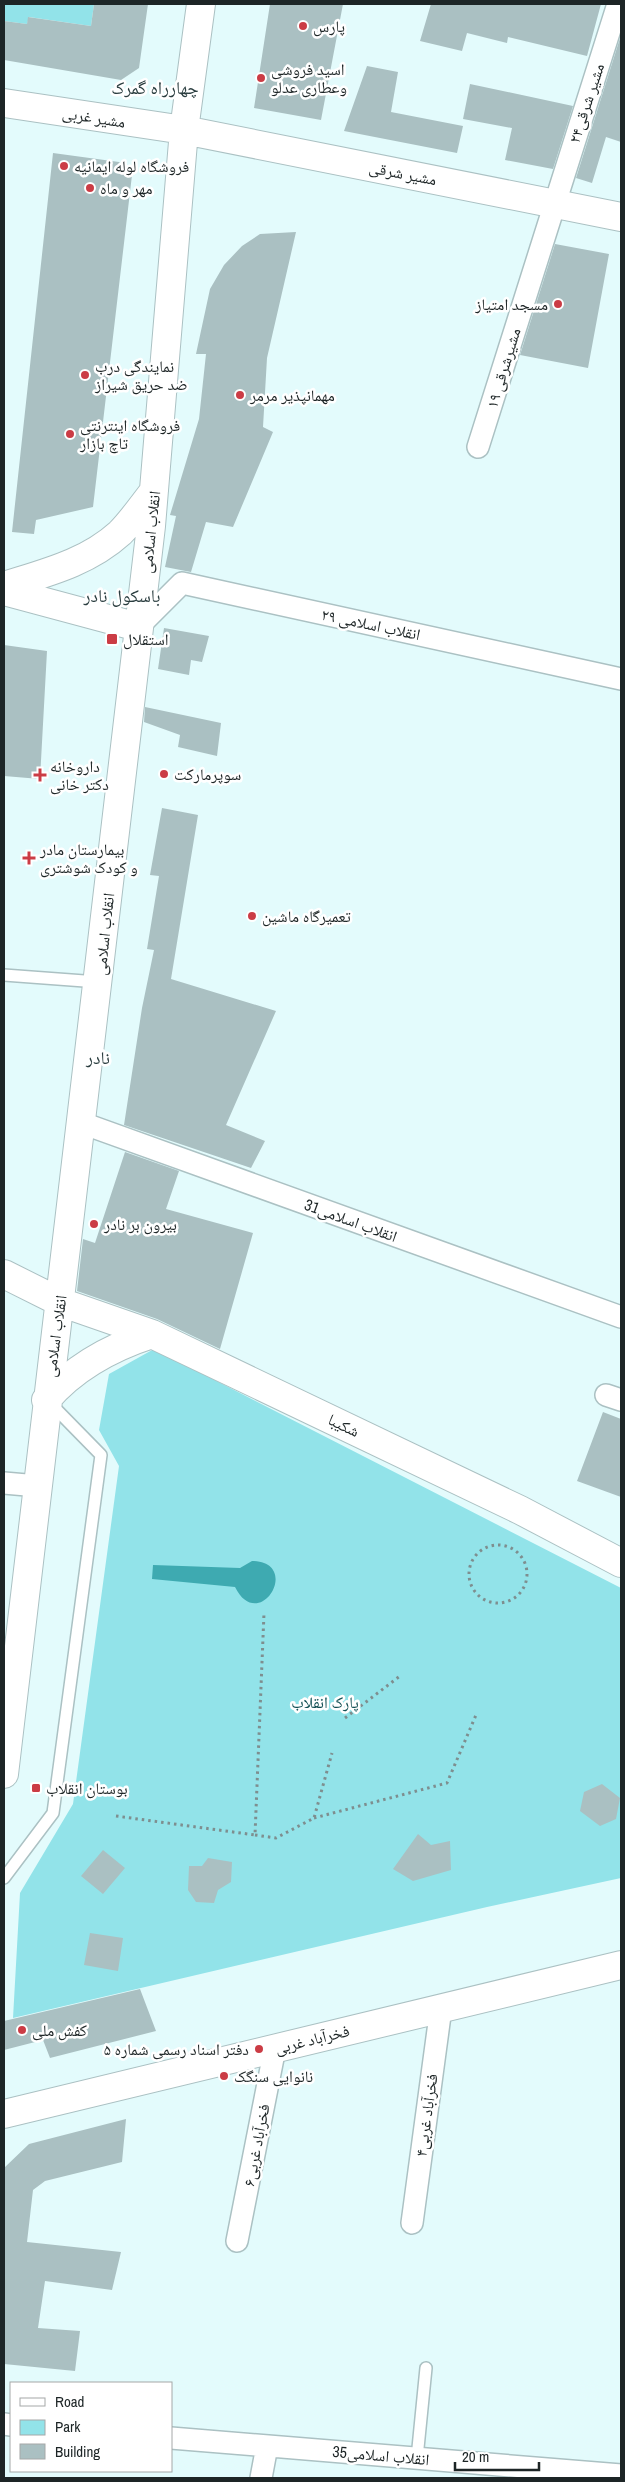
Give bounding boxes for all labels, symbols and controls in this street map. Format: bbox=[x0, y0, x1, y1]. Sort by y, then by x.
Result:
place label: پارس bbox=[313, 15, 345, 37]
marker: پارس bbox=[297, 20, 309, 32]
place label: اسید فروشی وعطاری عدلو bbox=[271, 58, 347, 98]
street label: مشیر شرقی۲۴ bbox=[563, 60, 609, 146]
marker: اسید فروشی وعطاری عدلو bbox=[255, 72, 267, 84]
district label: چهارراه گمرک bbox=[111, 75, 199, 100]
street label: مشیر غربی bbox=[61, 101, 127, 133]
place label: فروشگاه لوله ایمانیه bbox=[74, 155, 189, 177]
street label: مشیر شرقی bbox=[367, 156, 439, 190]
marker: فروشگاه لوله ایمانیه bbox=[58, 160, 70, 172]
place label: مهر و ماه bbox=[100, 177, 153, 199]
marker: مهر و ماه bbox=[84, 182, 96, 194]
place label: مسجد امتیاز bbox=[474, 293, 548, 315]
marker: مسجد امتیاز bbox=[552, 298, 564, 310]
street label: مشیرشرقی ۱۹ bbox=[480, 325, 526, 411]
place label: نمایندگی درب ضد حریق شیراز bbox=[94, 355, 188, 395]
marker: نمایندگی درب ضد حریق شیراز bbox=[79, 369, 91, 381]
place label: مهمانپذیر مرمر bbox=[249, 384, 335, 406]
marker: مهمانپذیر مرمر bbox=[234, 389, 246, 401]
place label: فروشگاه اینترنتی تاچ بازار bbox=[79, 414, 180, 454]
marker: فروشگاه اینترنتی تاچ بازار bbox=[64, 428, 76, 440]
street label: انقلاب اسلامی bbox=[135, 490, 165, 574]
district label: باسکول نادر bbox=[83, 583, 160, 608]
street label: انقلاب اسلامی ۲۹ bbox=[320, 603, 422, 645]
place label: استقلال bbox=[123, 628, 169, 650]
marker: استقلال bbox=[105, 632, 119, 646]
place label: داروخانه دکتر خانی bbox=[50, 755, 109, 795]
place label: سوپرمارکت bbox=[174, 763, 241, 785]
marker: سوپرمارکت bbox=[158, 768, 170, 780]
marker: داروخانه دکتر خانی bbox=[34, 769, 46, 781]
place label: بیمارستان مادر و کودک شوشتری bbox=[39, 838, 138, 878]
marker: بیمارستان مادر و کودک شوشتری bbox=[22, 851, 36, 865]
street label: انقلاب اسلامی bbox=[89, 892, 119, 976]
place label: تعمیرگاه ماشین bbox=[262, 905, 351, 927]
marker: تعمیرگاه ماشین bbox=[246, 910, 258, 922]
district label: نادر bbox=[85, 1045, 110, 1070]
street label: 31انقلاب اسلامی bbox=[302, 1193, 400, 1247]
place label: بیرون بر نادر bbox=[103, 1213, 177, 1235]
marker: بیرون بر نادر bbox=[88, 1218, 100, 1230]
street label: انقلاب اسلامی bbox=[38, 1294, 72, 1378]
street label: شکیبا bbox=[325, 1408, 363, 1442]
park label: پارک انقلاب bbox=[291, 1691, 359, 1713]
place label: بوستان انقلاب bbox=[46, 1777, 128, 1799]
marker: بوستان انقلاب bbox=[30, 1782, 42, 1794]
place label: کفش ملی bbox=[32, 2019, 87, 2041]
street label: فخرآباد غربی bbox=[272, 2019, 352, 2059]
marker: کفش ملی bbox=[16, 2024, 28, 2036]
place label: دفتر اسناد رسمی شماره ۵ bbox=[104, 2038, 249, 2060]
marker: دفتر اسناد رسمی شماره ۵ bbox=[253, 2043, 265, 2055]
place label: نانوایی سنگک bbox=[234, 2065, 313, 2087]
marker: نانوایی سنگک bbox=[218, 2070, 230, 2082]
street label: ۴فخرآباد غربی bbox=[409, 2072, 443, 2158]
street label: ۶فخرآباد غربی bbox=[237, 2102, 275, 2188]
legend bbox=[10, 2382, 172, 2472]
text: Road bbox=[55, 2391, 84, 2412]
text: Park bbox=[55, 2416, 81, 2437]
street label: 35انقلاب اسلامی bbox=[332, 2440, 430, 2470]
scale bar bbox=[455, 2440, 539, 2472]
text: Building bbox=[55, 2441, 100, 2462]
text: 20 m bbox=[462, 2446, 489, 2467]

